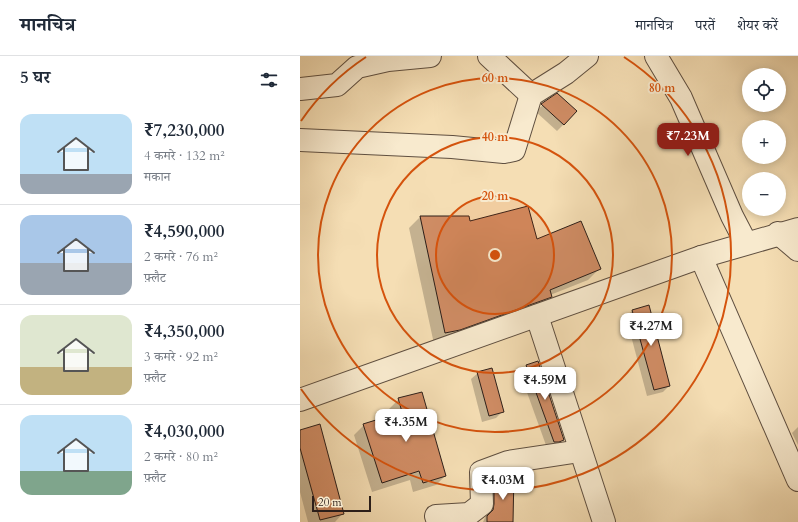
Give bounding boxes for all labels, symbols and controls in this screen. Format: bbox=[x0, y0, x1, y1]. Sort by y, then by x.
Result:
text: मानचित्र bbox=[20, 12, 75, 38]
text: मानचित्र bbox=[635, 16, 673, 35]
text: परतें bbox=[695, 16, 715, 35]
text: शेयर करें bbox=[737, 16, 778, 35]
text: 5 घर bbox=[20, 66, 50, 89]
map controls bbox=[742, 68, 786, 216]
button: locate bbox=[742, 68, 786, 112]
icon: filters bbox=[258, 69, 280, 91]
text: 60 m bbox=[482, 70, 509, 86]
text: 80 m bbox=[649, 80, 676, 96]
text: ₹7,230,000 bbox=[144, 119, 225, 142]
button: + bbox=[742, 120, 786, 164]
pin: ₹7.23M bbox=[655, 123, 721, 157]
text: ₹7.23M bbox=[666, 127, 710, 145]
text: 40 m bbox=[482, 129, 509, 145]
icon: home bbox=[52, 130, 100, 178]
text: 4 कमरे · 132 m² bbox=[144, 147, 225, 165]
text: मकान bbox=[144, 168, 170, 186]
button: − bbox=[742, 172, 786, 216]
text: 20 m bbox=[482, 188, 509, 204]
text: ₹4,590,000 bbox=[144, 220, 225, 243]
icon: home bbox=[52, 231, 100, 279]
text: 2 कमरे · 76 m² bbox=[144, 248, 218, 266]
centre of rings bbox=[488, 248, 502, 262]
text: फ़्लैट bbox=[144, 269, 166, 287]
pin: ₹4.27M bbox=[618, 313, 684, 347]
text: ₹4.27M bbox=[629, 317, 673, 335]
text: ₹4,350,000 bbox=[144, 320, 225, 343]
icon: home bbox=[52, 331, 100, 379]
text: 3 कमरे · 92 m² bbox=[144, 348, 218, 366]
pin: ₹4.59M bbox=[512, 367, 578, 401]
text: फ़्लैट bbox=[144, 369, 166, 387]
text: ₹4.59M bbox=[523, 371, 567, 389]
pin: ₹4.35M bbox=[373, 409, 439, 443]
text: ₹4.35M bbox=[384, 413, 428, 431]
text: ₹4,030,000 bbox=[144, 420, 225, 443]
icon: home bbox=[52, 431, 100, 479]
text: 2 कमरे · 80 m² bbox=[144, 448, 218, 466]
pin: ₹4.03M bbox=[470, 467, 536, 501]
text: फ़्लैट bbox=[144, 469, 166, 487]
text: ₹4.03M bbox=[481, 471, 525, 489]
scale bar bbox=[312, 494, 371, 513]
text: 20 m bbox=[318, 495, 342, 510]

